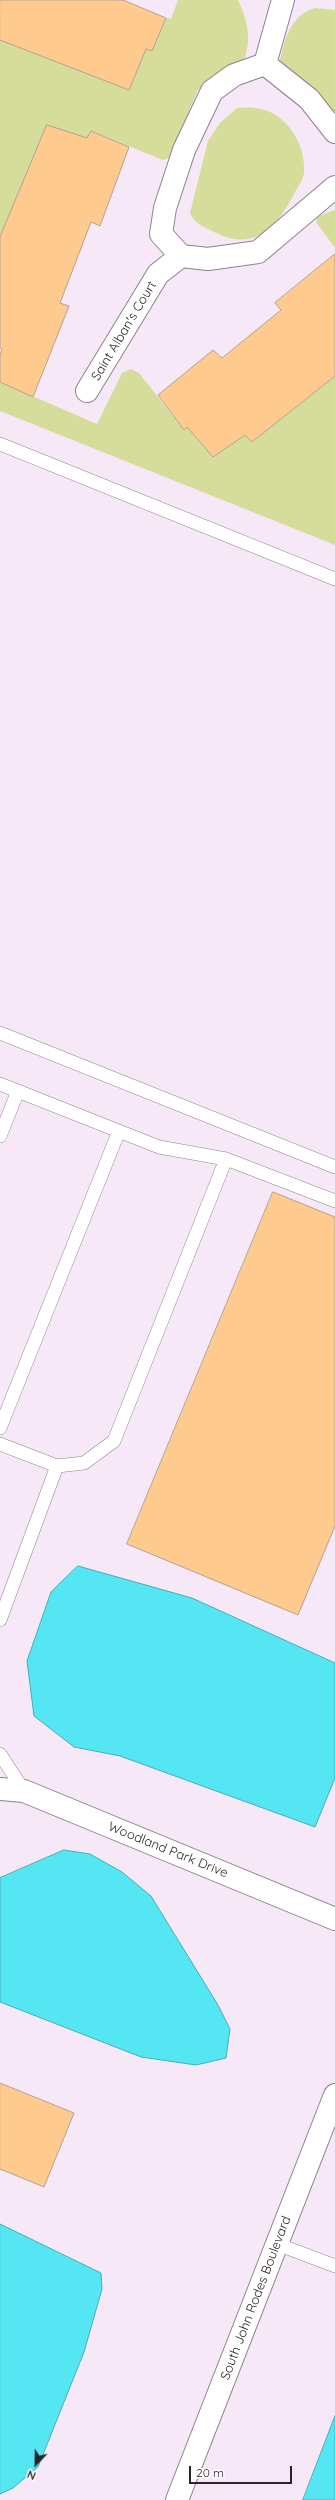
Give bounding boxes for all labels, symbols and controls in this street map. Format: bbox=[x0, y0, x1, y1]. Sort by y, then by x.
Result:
street label: Saint Alban's Court bbox=[88, 278, 160, 384]
street label: Woodland Park Drive bbox=[106, 1819, 230, 1881]
street label: South John Rodes Boulevard bbox=[218, 2214, 294, 2382]
north arrow bbox=[16, 2444, 56, 2484]
scale bar bbox=[191, 2458, 294, 2484]
text: 20 m bbox=[196, 2465, 224, 2480]
text: N bbox=[25, 2467, 38, 2483]

